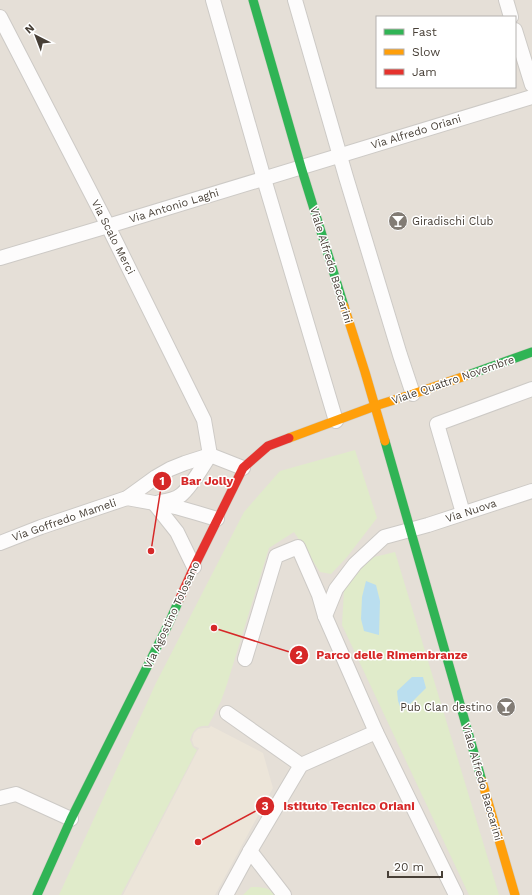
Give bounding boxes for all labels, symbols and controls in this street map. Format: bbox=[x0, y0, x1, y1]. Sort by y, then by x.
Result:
north arrow bbox=[16, 16, 56, 56]
legend bbox=[376, 16, 516, 88]
text: N bbox=[22, 21, 37, 36]
text: Fast bbox=[412, 25, 437, 39]
text: Slow bbox=[412, 45, 440, 59]
text: Jam bbox=[412, 65, 437, 79]
street label: Via Alfredo Oriani bbox=[369, 112, 463, 152]
street label: Via Antonio Laghi bbox=[128, 186, 220, 226]
street label: Via Scalo Merci bbox=[89, 198, 137, 277]
street label: Viale Alfredo Baccarini bbox=[307, 205, 355, 325]
bar icon: Giradischi Club bbox=[387, 210, 409, 232]
place label: Giradischi Club bbox=[412, 215, 493, 228]
street label: Viale Quattro Novembre bbox=[390, 353, 516, 407]
callout: Bar Jolly bbox=[152, 469, 241, 493]
text: 1 bbox=[159, 474, 165, 488]
text: Bar Jolly bbox=[181, 474, 233, 488]
street label: Via Goffredo Mameli bbox=[10, 496, 118, 544]
street label: Via Nuova bbox=[444, 497, 498, 525]
street label: Via Agostino Tolosano bbox=[141, 559, 203, 671]
callout: Parco delle Rimembranze bbox=[289, 643, 476, 667]
text: 2 bbox=[295, 648, 303, 662]
text: Parco delle Rimembranze bbox=[316, 648, 468, 662]
bar icon: Pub Clan destino bbox=[495, 696, 517, 718]
place label: Pub Clan destino bbox=[400, 701, 492, 714]
street label: Viale Alfredo Baccarini bbox=[459, 722, 505, 842]
callout: Istituto Tecnico Oriani bbox=[255, 794, 422, 818]
text: 3 bbox=[261, 799, 269, 813]
text: Istituto Tecnico Oriani bbox=[283, 799, 415, 813]
scale bar bbox=[388, 853, 442, 879]
text: 20 m bbox=[394, 860, 424, 874]

